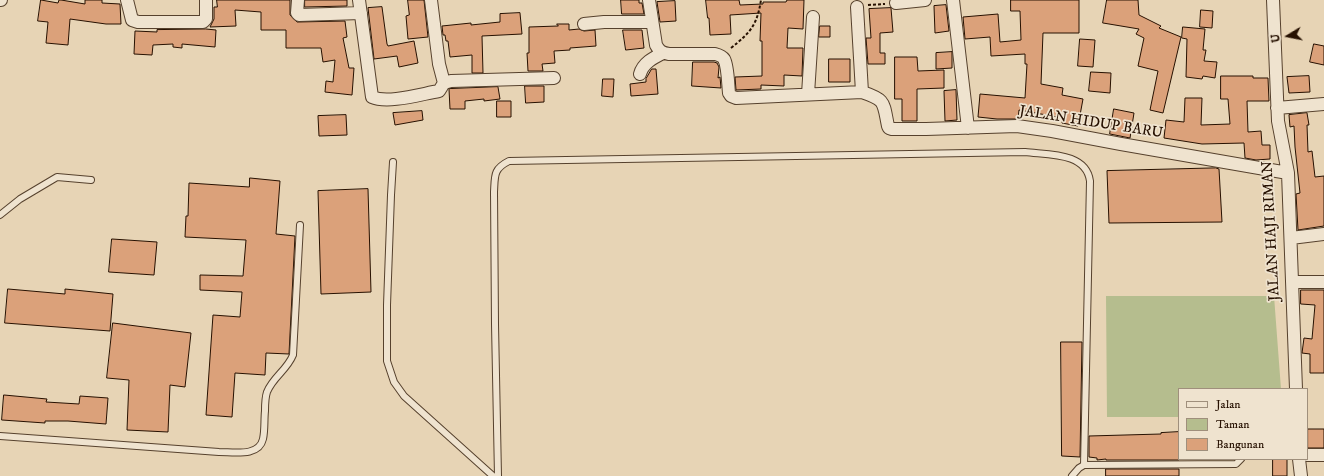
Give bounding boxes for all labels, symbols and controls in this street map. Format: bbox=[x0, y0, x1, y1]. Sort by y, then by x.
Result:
north arrow bbox=[1268, 16, 1308, 56]
text: U bbox=[1269, 33, 1284, 44]
street label: JALAN HIDUP BARU bbox=[1018, 103, 1164, 143]
street label: JALAN HAJI RIMAN bbox=[1259, 160, 1285, 302]
legend bbox=[1178, 388, 1308, 460]
text: Jalan bbox=[1216, 397, 1241, 412]
text: Taman bbox=[1216, 417, 1250, 432]
text: Bangunan bbox=[1216, 437, 1264, 452]

